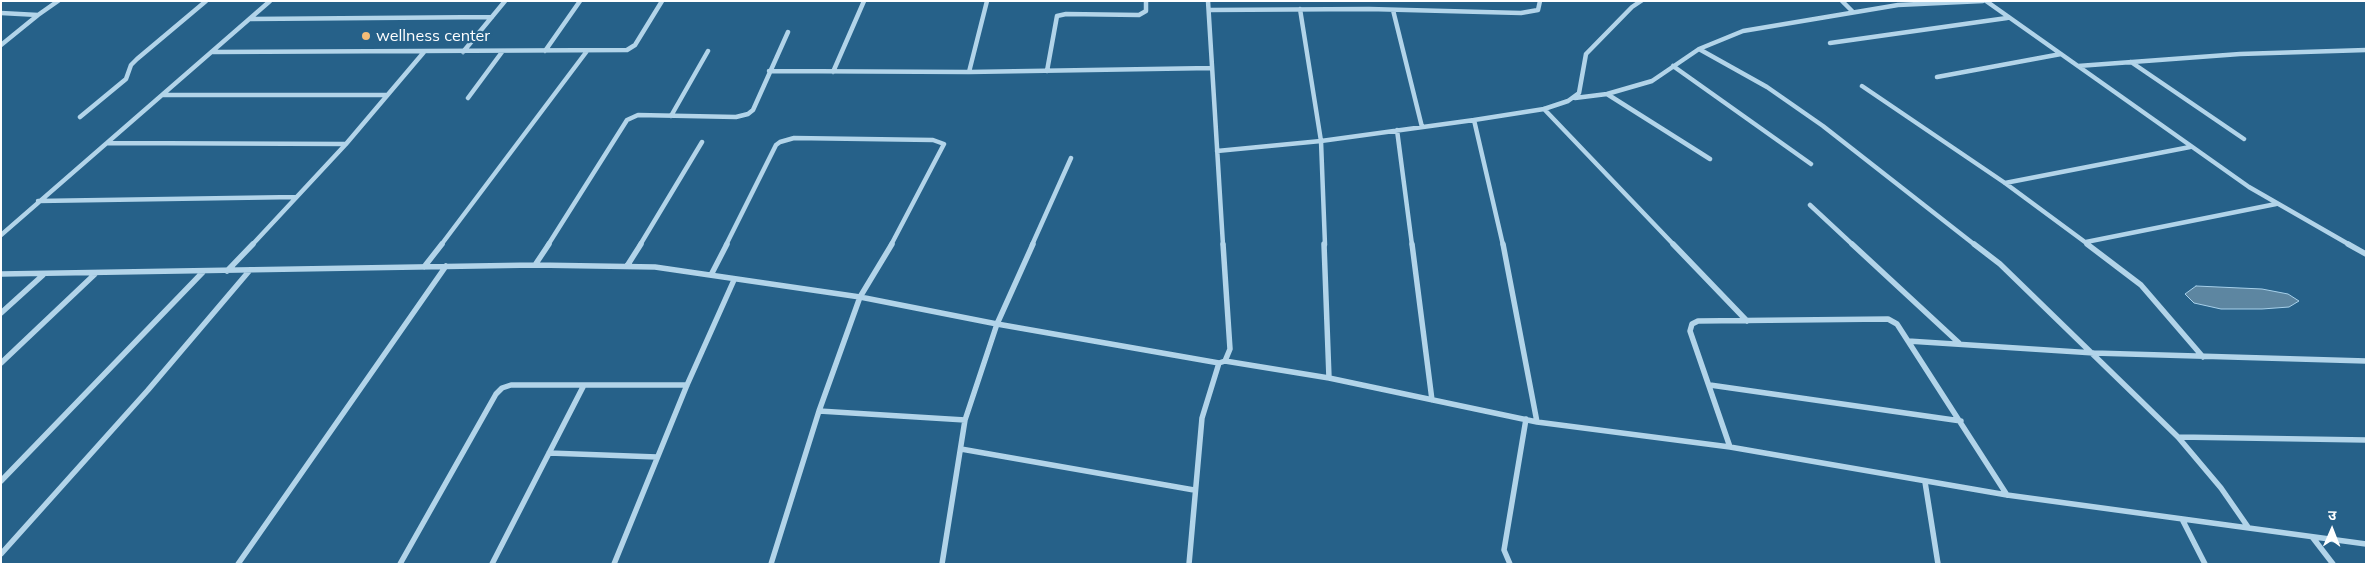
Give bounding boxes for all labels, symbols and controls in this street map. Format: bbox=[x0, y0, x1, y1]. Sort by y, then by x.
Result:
place label: wellness center bbox=[376, 26, 490, 46]
marker: wellness center bbox=[360, 30, 372, 42]
north arrow bbox=[2307, 505, 2357, 555]
text: उ bbox=[2328, 506, 2337, 524]

